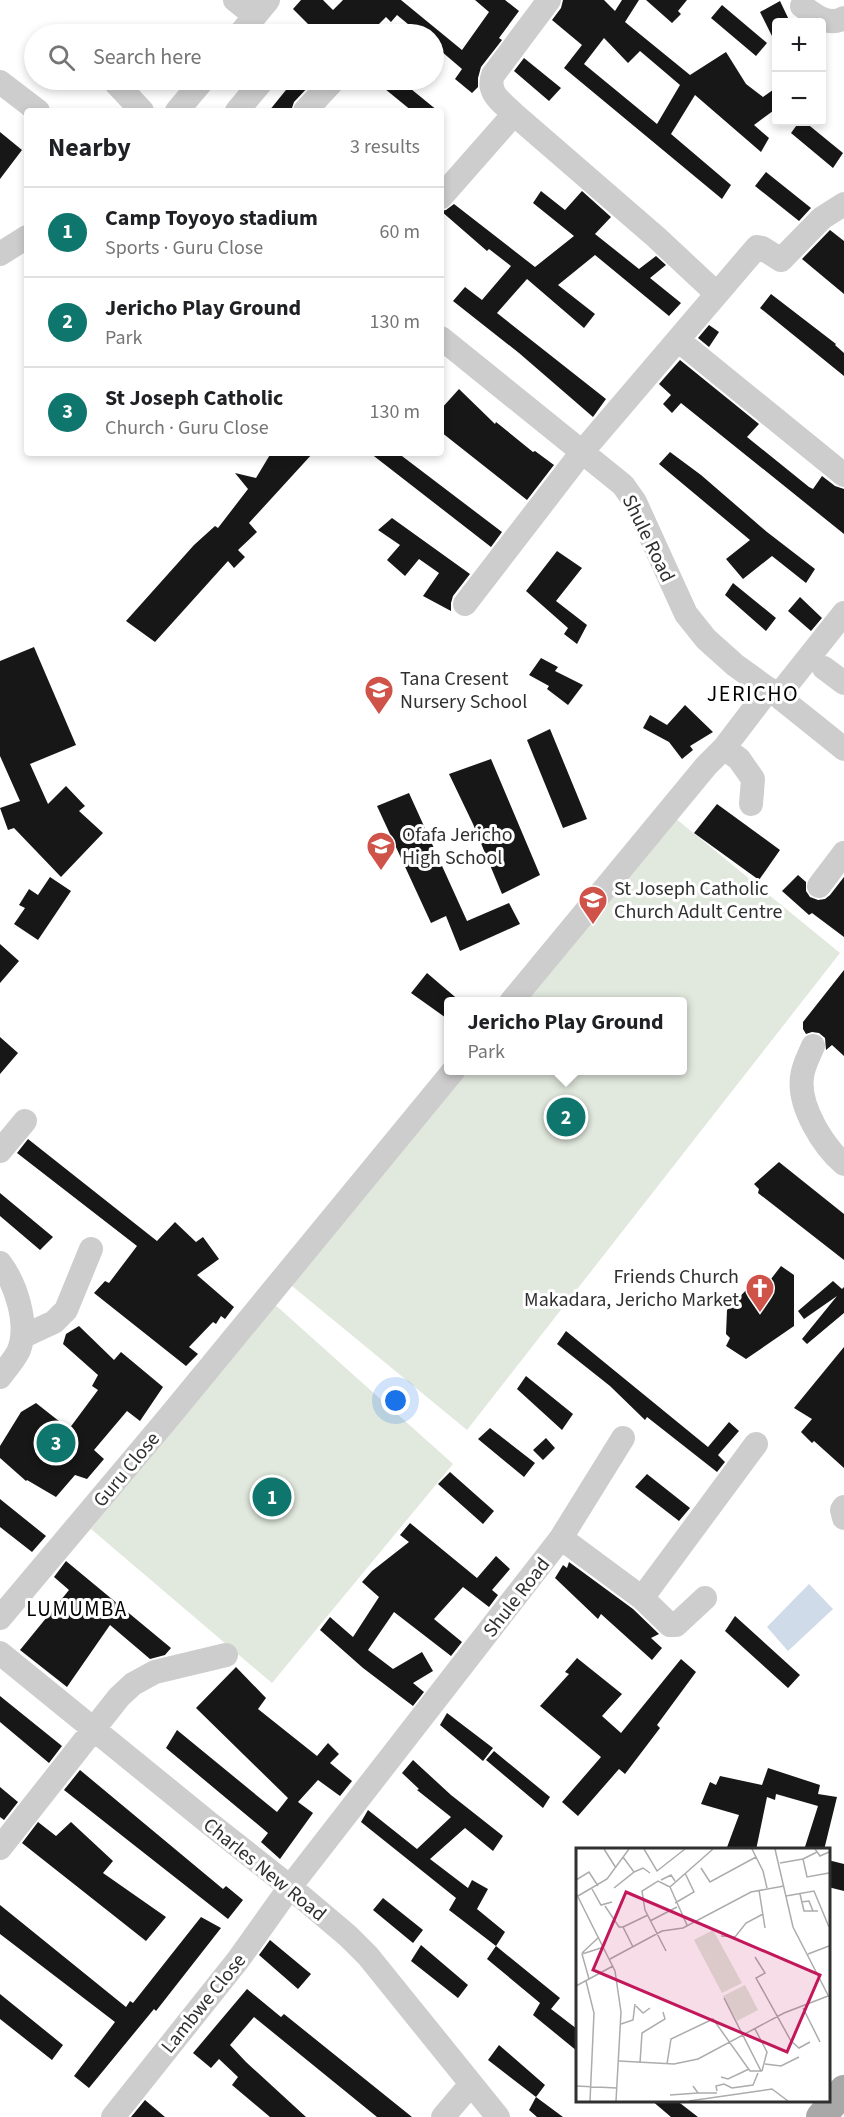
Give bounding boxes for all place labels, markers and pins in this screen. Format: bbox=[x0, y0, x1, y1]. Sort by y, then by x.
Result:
place label: Tana Cresent Nursery School bbox=[400, 665, 527, 716]
school or university icon: Tana Cresent Nursery School bbox=[363, 674, 395, 716]
place label: Ofafa Jericho High School bbox=[402, 821, 513, 872]
school or university icon: Ofafa Jericho High School bbox=[365, 830, 397, 872]
place label: St Joseph Catholic Church Adult Centre bbox=[614, 875, 782, 926]
school or university icon: St Joseph Catholic Church Adult Centre bbox=[577, 884, 609, 926]
pin: 2 bbox=[546, 1094, 586, 1140]
place label: Friends Church Makadara, Jericho Market bbox=[524, 1263, 739, 1314]
church icon: Friends Church Makadara, Jericho Market bbox=[744, 1272, 776, 1314]
pin: 3 bbox=[36, 1420, 76, 1466]
pin: 1 bbox=[252, 1474, 292, 1520]

